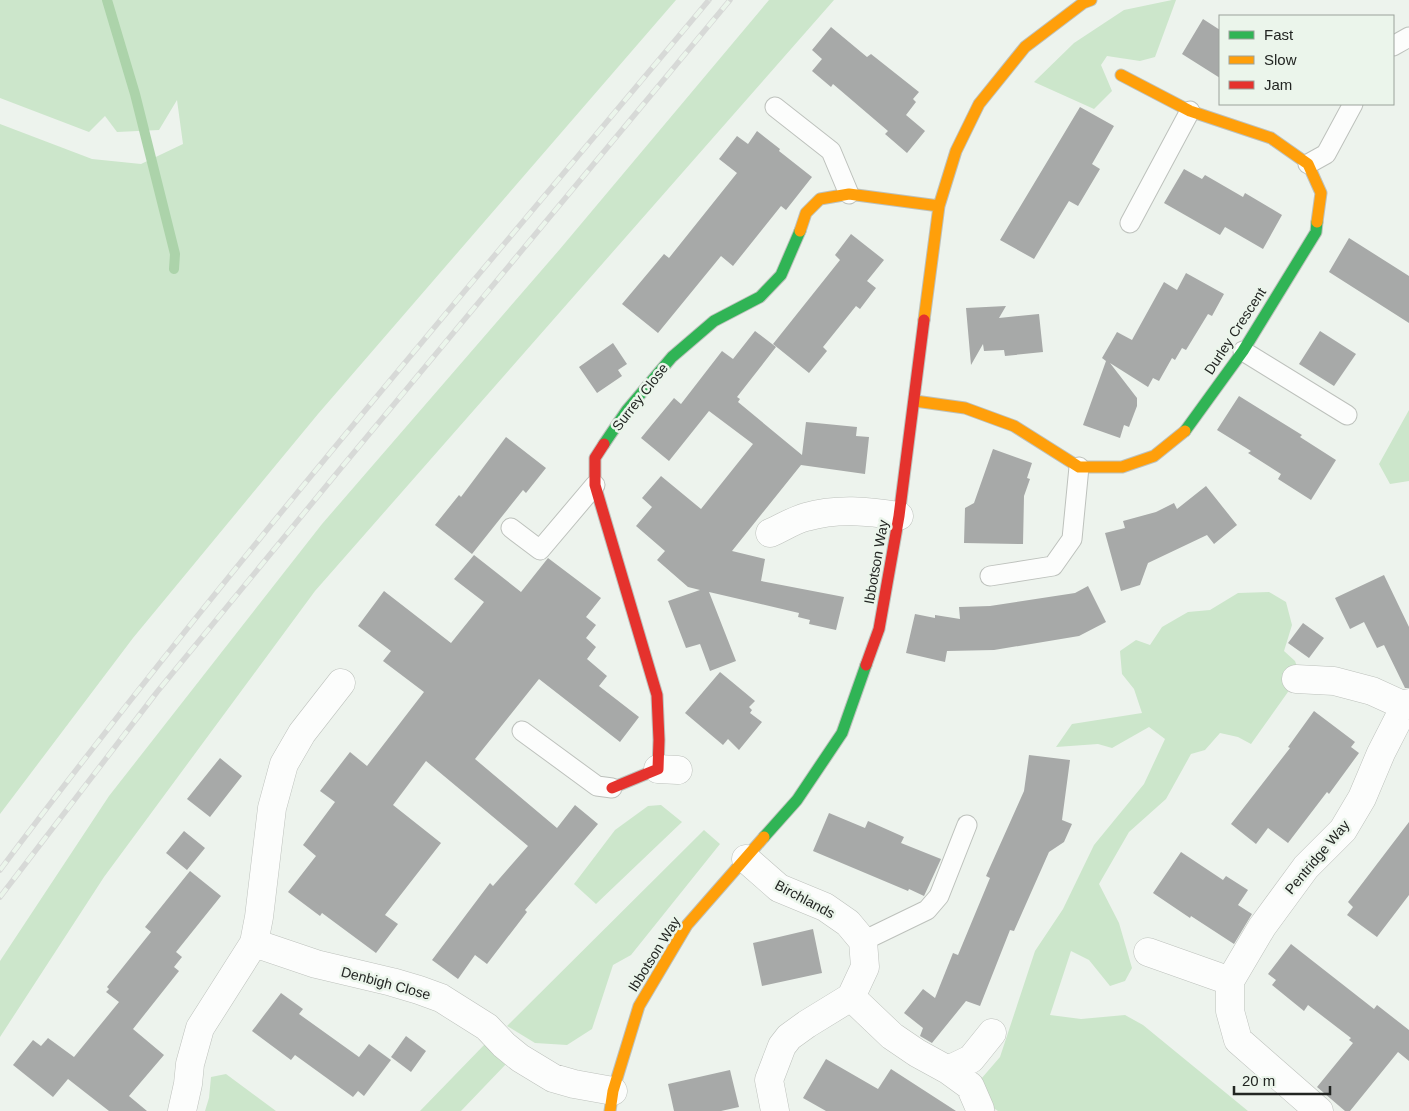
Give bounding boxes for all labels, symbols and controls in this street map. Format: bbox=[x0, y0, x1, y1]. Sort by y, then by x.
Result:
legend bbox=[1219, 15, 1394, 105]
text: Fast bbox=[1264, 26, 1294, 43]
text: Slow bbox=[1264, 51, 1297, 68]
text: Jam bbox=[1264, 76, 1292, 93]
street label: Durley Crescent bbox=[1201, 284, 1269, 377]
street label: Surrey Close bbox=[609, 360, 671, 434]
street label: Ibbotson Way bbox=[861, 519, 891, 605]
street label: Pentridge Way bbox=[1282, 817, 1352, 897]
street label: Birchlands bbox=[772, 877, 838, 921]
street label: Ibbotson Way bbox=[625, 914, 683, 994]
street label: Denbigh Close bbox=[340, 963, 433, 1003]
scale bar bbox=[1234, 1064, 1330, 1096]
text: 20 m bbox=[1242, 1072, 1275, 1089]

